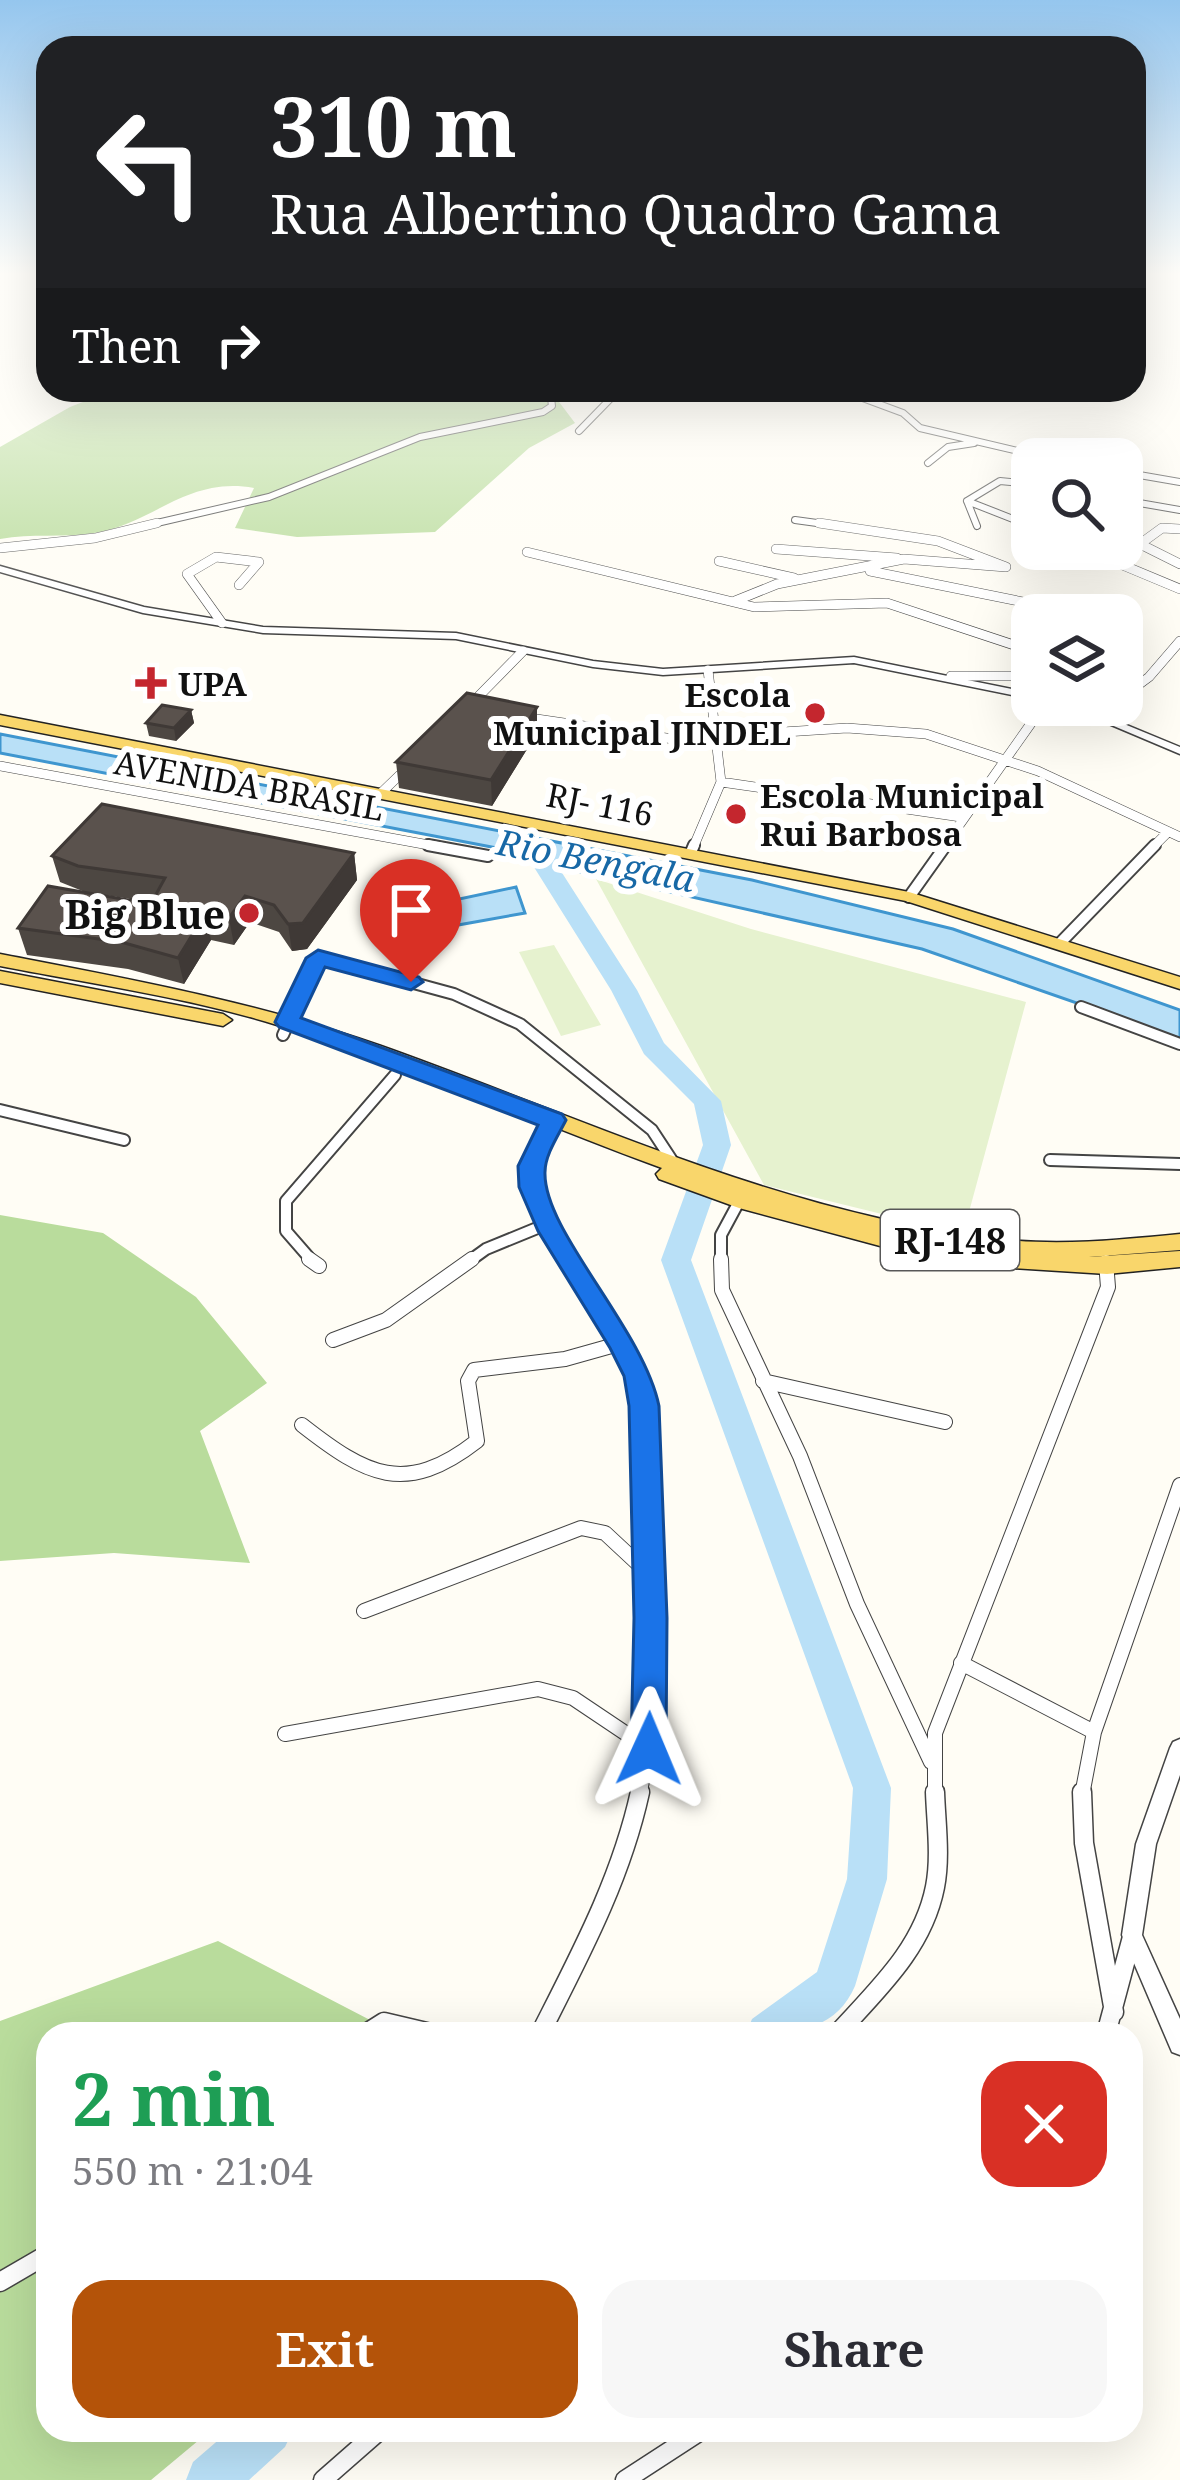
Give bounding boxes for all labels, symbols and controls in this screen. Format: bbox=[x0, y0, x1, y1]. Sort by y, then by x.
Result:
text: 310 m bbox=[270, 67, 517, 182]
icon: left bbox=[72, 84, 228, 240]
text: Rua Albertino Quadro Gama bbox=[270, 176, 1002, 250]
icon: right bbox=[205, 312, 271, 378]
text: Then bbox=[72, 315, 181, 376]
map controls bbox=[1011, 438, 1143, 726]
button: search bbox=[1011, 438, 1143, 570]
button: layers bbox=[1011, 594, 1143, 726]
place label: UPA bbox=[178, 661, 247, 706]
marker: UPA bbox=[135, 667, 167, 699]
place label: Escola Municipal JINDEL bbox=[493, 672, 791, 755]
marker: Escola Municipal JINDEL bbox=[802, 700, 828, 726]
street label: AVENIDA BRASIL bbox=[111, 739, 387, 831]
street label: RJ- 116 bbox=[543, 772, 657, 836]
place label: Escola Municipal Rui Barbosa bbox=[760, 773, 1044, 856]
marker: Escola Municipal Rui Barbosa bbox=[723, 801, 749, 827]
water label: Rio Bengala bbox=[492, 817, 699, 903]
pin bbox=[360, 859, 462, 982]
icon: arrive bbox=[378, 877, 444, 943]
place label: Big Blue bbox=[65, 887, 225, 940]
marker: Big Blue bbox=[236, 900, 262, 926]
road number: RJ-148 bbox=[881, 1210, 1019, 1270]
position arrow bbox=[586, 1686, 712, 1812]
text: 2 min bbox=[72, 2049, 276, 2147]
button: close bbox=[981, 2061, 1107, 2187]
text: 550 m · 21:04 bbox=[72, 2143, 313, 2196]
button: Exit bbox=[72, 2280, 578, 2418]
button: Share bbox=[602, 2280, 1107, 2418]

